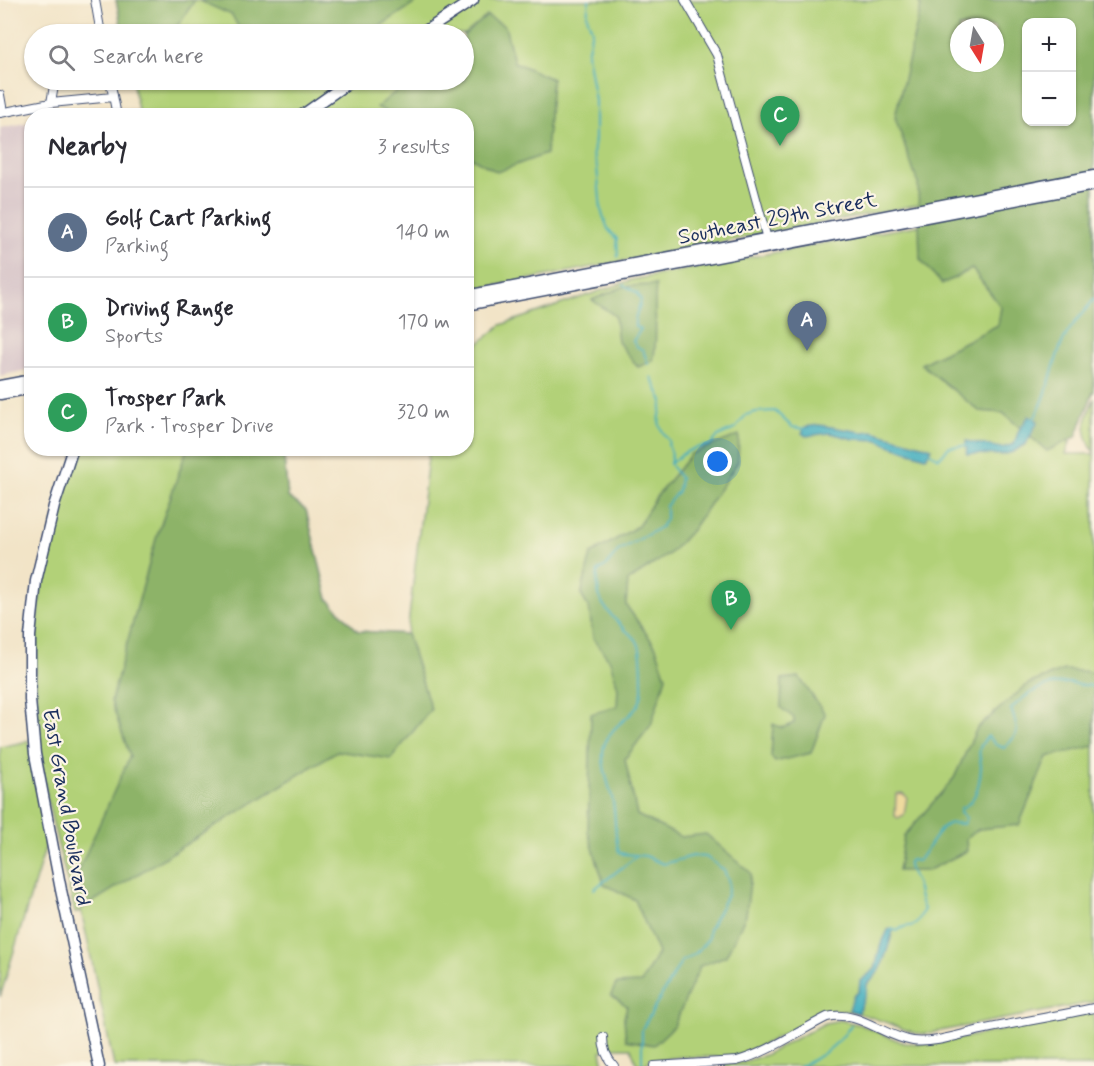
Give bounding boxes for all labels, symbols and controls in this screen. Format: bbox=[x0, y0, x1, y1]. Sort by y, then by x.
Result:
north arrow bbox=[950, 18, 1004, 72]
map controls bbox=[1022, 18, 1076, 126]
button: + bbox=[1022, 18, 1076, 72]
search box bbox=[24, 24, 474, 90]
icon: search bbox=[45, 41, 78, 74]
text: Search here bbox=[93, 43, 204, 71]
button: − bbox=[1022, 72, 1076, 126]
pin: C bbox=[760, 96, 800, 146]
text: Nearby bbox=[48, 130, 127, 164]
text: 3 results bbox=[378, 134, 450, 161]
street label: Southeast 29th Street bbox=[676, 186, 879, 252]
text: Golf Cart Parking bbox=[105, 205, 271, 233]
text: A bbox=[61, 219, 74, 246]
text: 140 m bbox=[396, 219, 450, 246]
text: Parking bbox=[105, 233, 169, 260]
text: Driving Range bbox=[105, 295, 234, 323]
pin: A bbox=[788, 302, 826, 351]
text: B bbox=[61, 309, 74, 336]
text: 170 m bbox=[398, 309, 450, 336]
text: Sports bbox=[105, 323, 163, 350]
text: Trosper Park bbox=[105, 385, 226, 413]
text: C bbox=[60, 399, 75, 426]
text: 320 m bbox=[397, 399, 450, 426]
text: Park · Trosper Drive bbox=[105, 413, 274, 440]
your location bbox=[703, 447, 732, 476]
pin: B bbox=[712, 580, 750, 630]
street label: East Grand Boulevard bbox=[35, 707, 97, 908]

